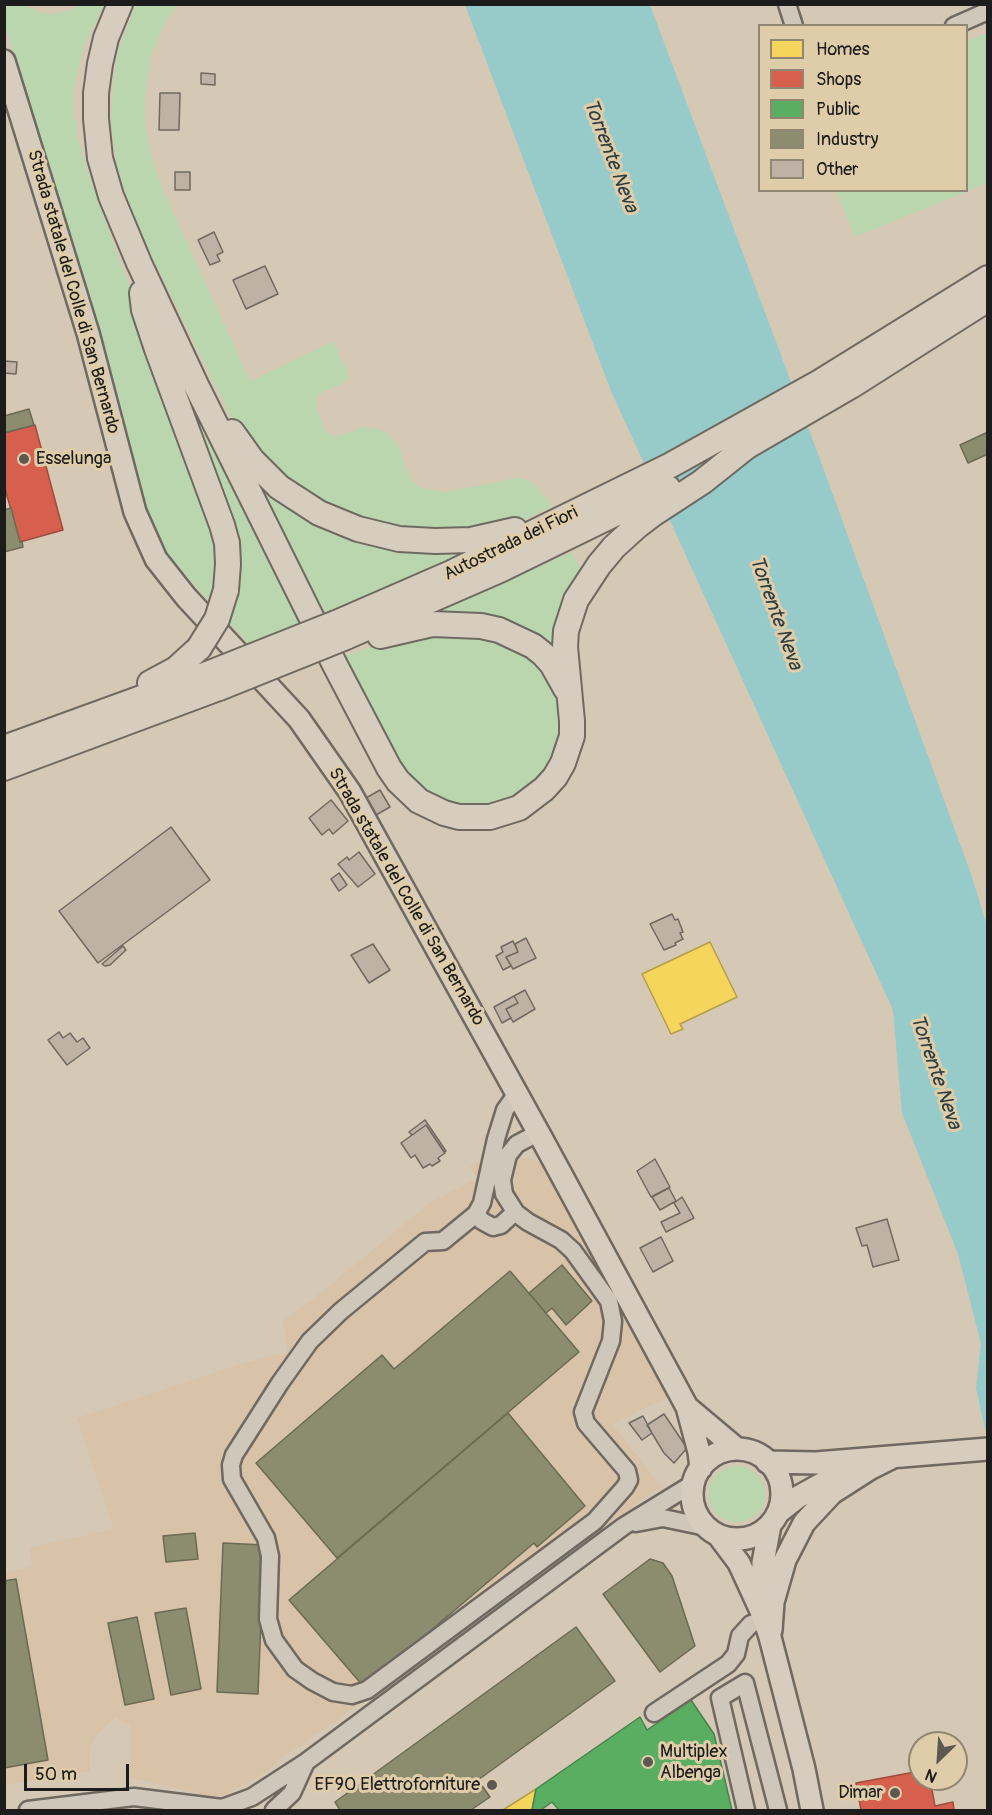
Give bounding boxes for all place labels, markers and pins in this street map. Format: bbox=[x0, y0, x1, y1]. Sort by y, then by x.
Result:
place label: Esselunga bbox=[36, 448, 111, 470]
marker: Esselunga bbox=[17, 452, 31, 466]
place label: Multiplex Albenga bbox=[660, 1741, 727, 1784]
marker: Multiplex Albenga bbox=[641, 1755, 655, 1769]
place label: EF90 Elettroforniture bbox=[315, 1774, 480, 1796]
marker: EF90 Elettroforniture bbox=[485, 1778, 499, 1792]
place label: Dimar bbox=[838, 1782, 883, 1804]
marker: Dimar bbox=[888, 1786, 902, 1800]

